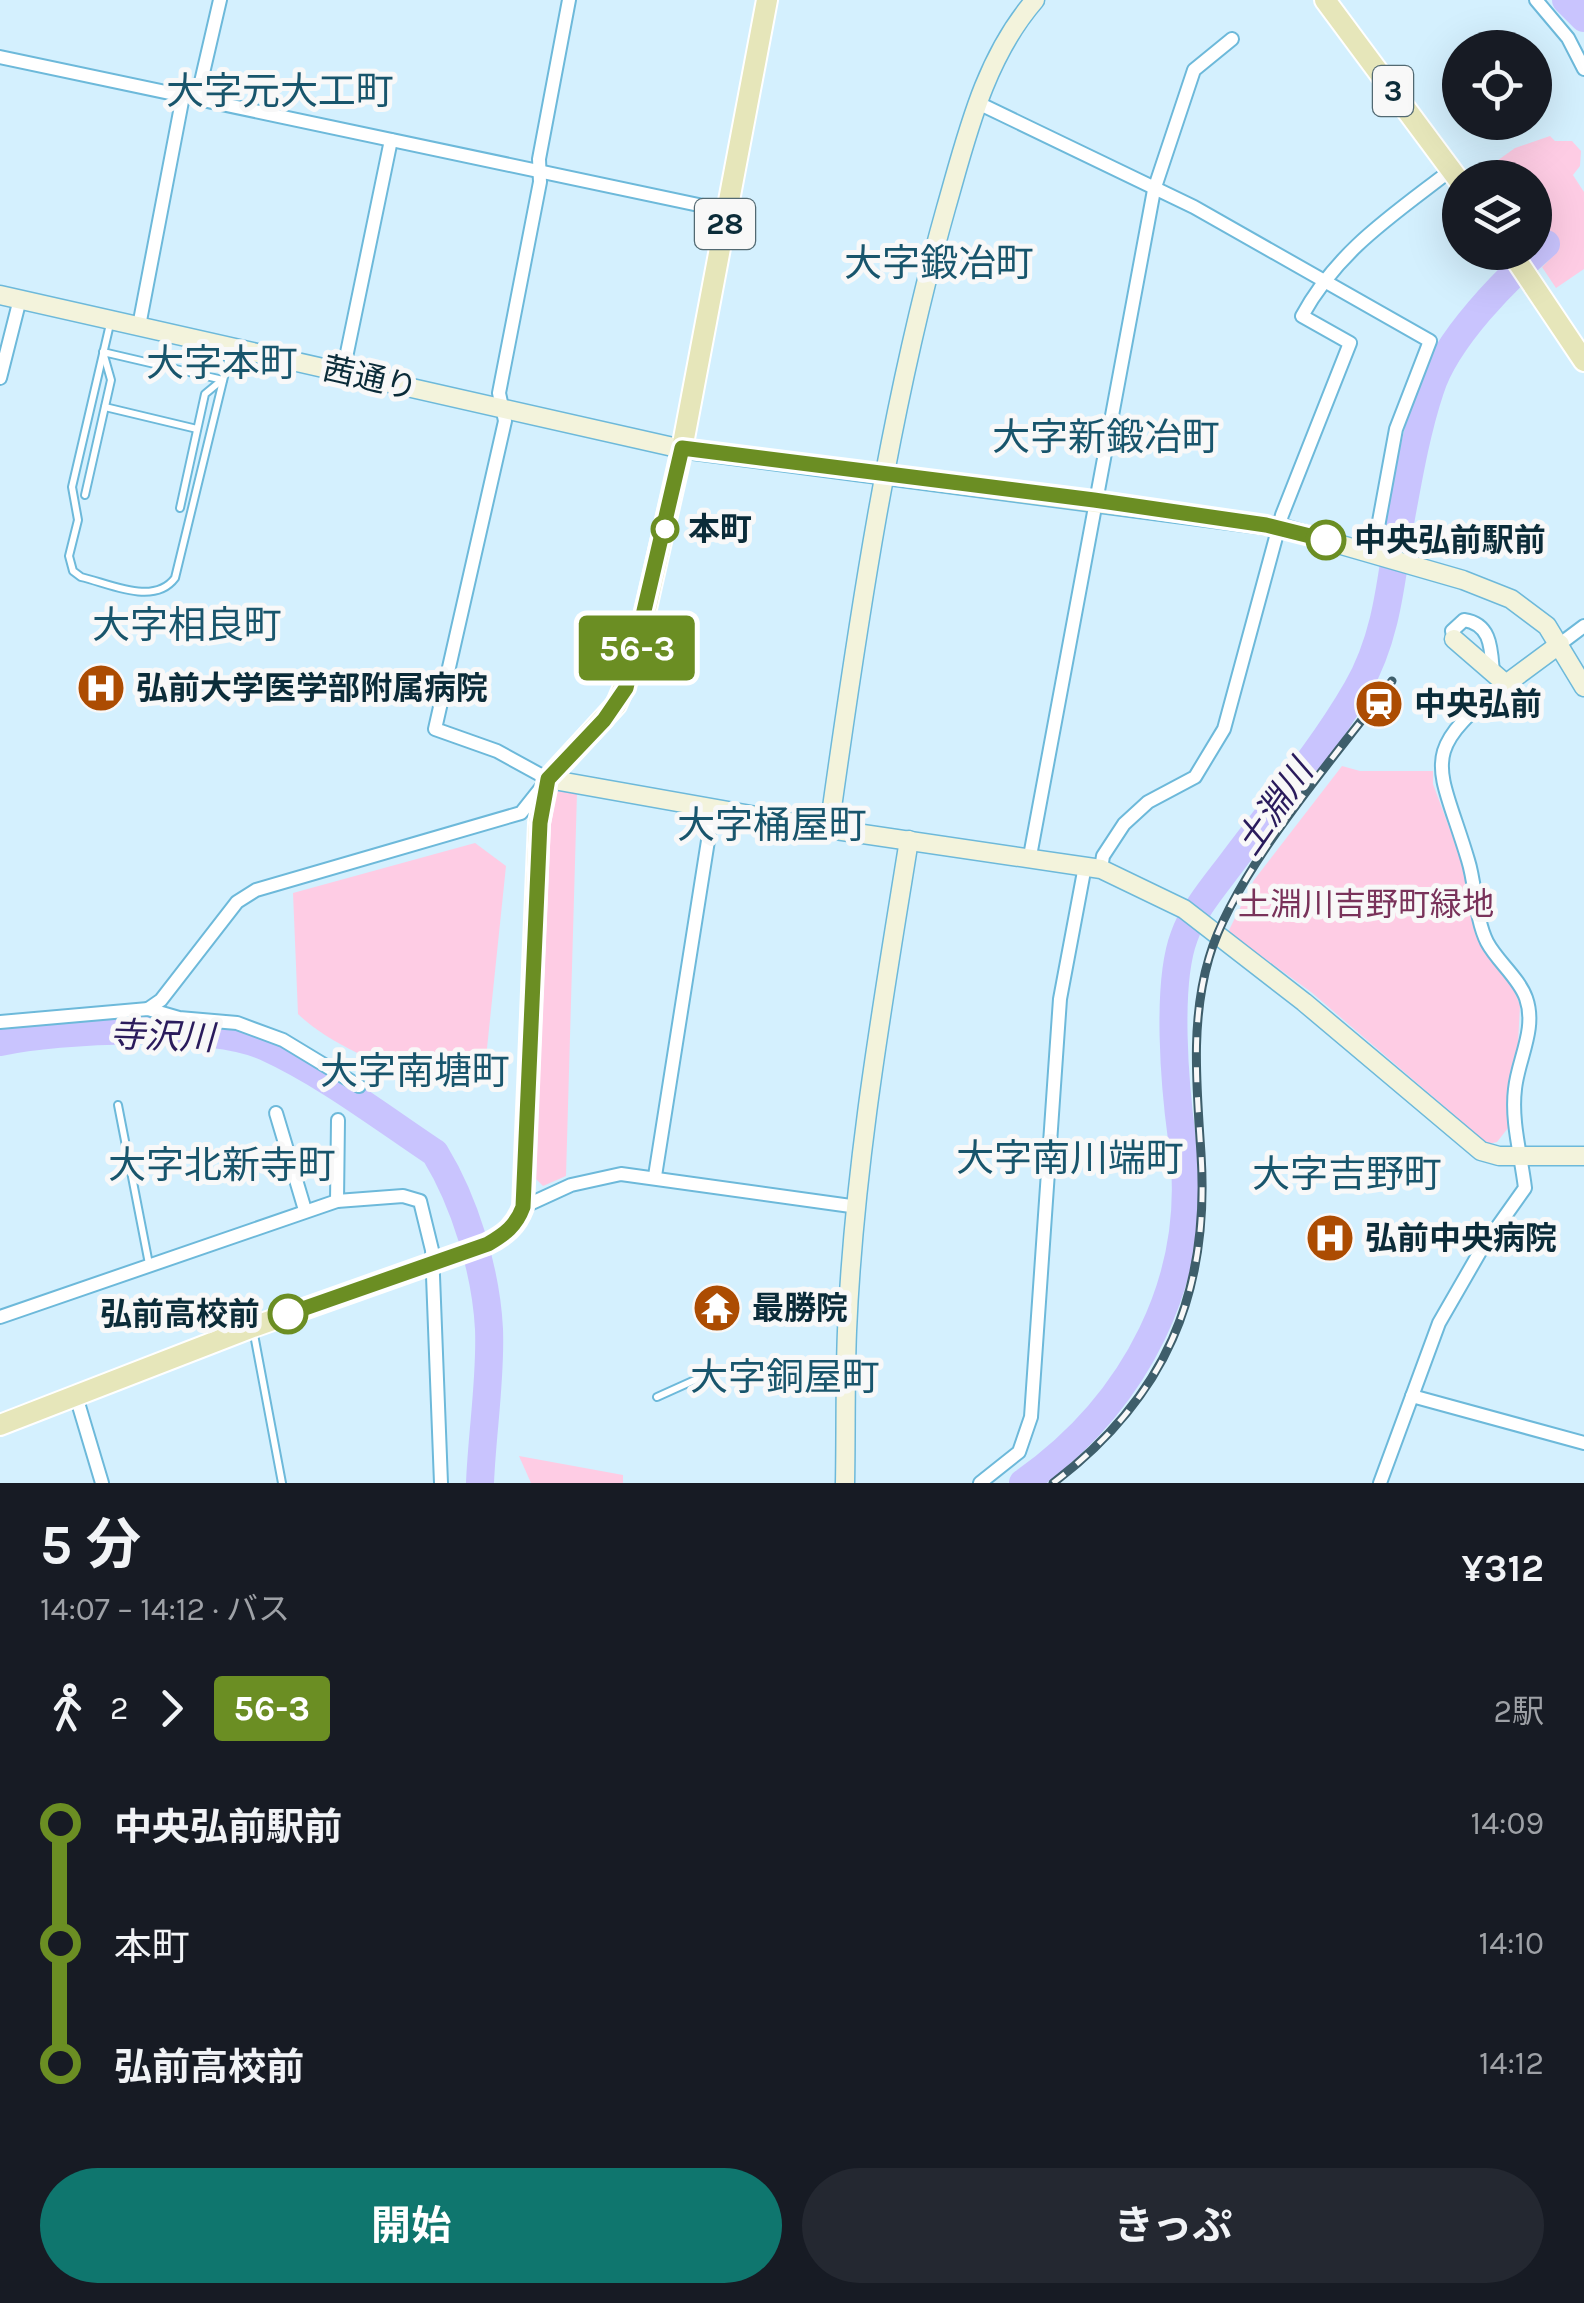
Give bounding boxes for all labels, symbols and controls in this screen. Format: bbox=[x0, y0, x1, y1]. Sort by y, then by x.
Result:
map controls bbox=[1442, 30, 1552, 270]
button: locate bbox=[1442, 30, 1552, 140]
road number: 3 bbox=[1373, 66, 1413, 116]
district label: 大字元大工町 bbox=[166, 69, 394, 114]
button: layers bbox=[1442, 160, 1552, 270]
road number: 28 bbox=[695, 199, 755, 249]
district label: 大字鍛冶町 bbox=[844, 241, 1034, 286]
district label: 大字本町 bbox=[146, 341, 298, 386]
street label: 茜通り bbox=[319, 350, 421, 407]
district label: 大字新鍛冶町 bbox=[992, 415, 1220, 460]
place label: 本町 bbox=[688, 511, 752, 548]
marker: 本町 bbox=[652, 516, 678, 542]
marker: 中央弘前駅前 bbox=[1307, 521, 1345, 559]
place label: 中央弘前駅前 bbox=[1354, 522, 1546, 559]
district label: 大字相良町 bbox=[92, 603, 282, 648]
line badge: 56-3 bbox=[567, 616, 707, 680]
text: 56-3 bbox=[599, 628, 675, 669]
hospital icon: 弘前大学医学部附属病院 bbox=[75, 662, 127, 714]
place label: 弘前大学医学部附属病院 bbox=[136, 670, 488, 707]
station icon: 中央弘前 bbox=[1353, 678, 1405, 730]
place label: 中央弘前 bbox=[1414, 686, 1542, 723]
water label: 土淵川 bbox=[1227, 749, 1324, 862]
district label: 大字桶屋町 bbox=[677, 803, 867, 848]
park label: 土淵川吉野町緑地 bbox=[1238, 886, 1494, 923]
water label: 寺沢川 bbox=[109, 1014, 219, 1059]
district label: 大字南塘町 bbox=[320, 1049, 510, 1094]
district label: 大字南川端町 bbox=[956, 1136, 1184, 1181]
district label: 大字北新寺町 bbox=[108, 1143, 336, 1188]
district label: 大字吉野町 bbox=[1252, 1152, 1442, 1197]
hospital icon: 弘前中央病院 bbox=[1304, 1212, 1356, 1264]
place label: 弘前中央病院 bbox=[1365, 1220, 1557, 1257]
temple icon: 最勝院 bbox=[691, 1282, 743, 1334]
place label: 最勝院 bbox=[752, 1290, 848, 1327]
marker: 弘前高校前 bbox=[269, 1295, 307, 1333]
place label: 弘前高校前 bbox=[100, 1296, 260, 1333]
district label: 大字銅屋町 bbox=[690, 1355, 880, 1400]
text: 5 分 bbox=[40, 1513, 141, 1577]
text: ¥312 bbox=[1462, 1546, 1544, 1591]
text: 14:07 – 14:12 · バス bbox=[40, 1591, 290, 1628]
icon: walk bbox=[40, 1681, 95, 1736]
icon: forward bbox=[144, 1681, 199, 1736]
text: 56-3 bbox=[234, 1688, 310, 1729]
text: 2 bbox=[110, 1690, 129, 1727]
text: 2駅 bbox=[1493, 1693, 1544, 1730]
text: 中央弘前駅前 bbox=[114, 1805, 342, 1850]
text: 14:09 bbox=[1471, 1805, 1544, 1842]
text: 本町 bbox=[114, 1925, 190, 1970]
text: 14:10 bbox=[1479, 1925, 1544, 1962]
text: 弘前高校前 bbox=[114, 2045, 304, 2090]
text: 14:12 bbox=[1479, 2045, 1544, 2082]
button: 開始 bbox=[40, 2168, 782, 2283]
button: きっぷ bbox=[802, 2168, 1544, 2283]

